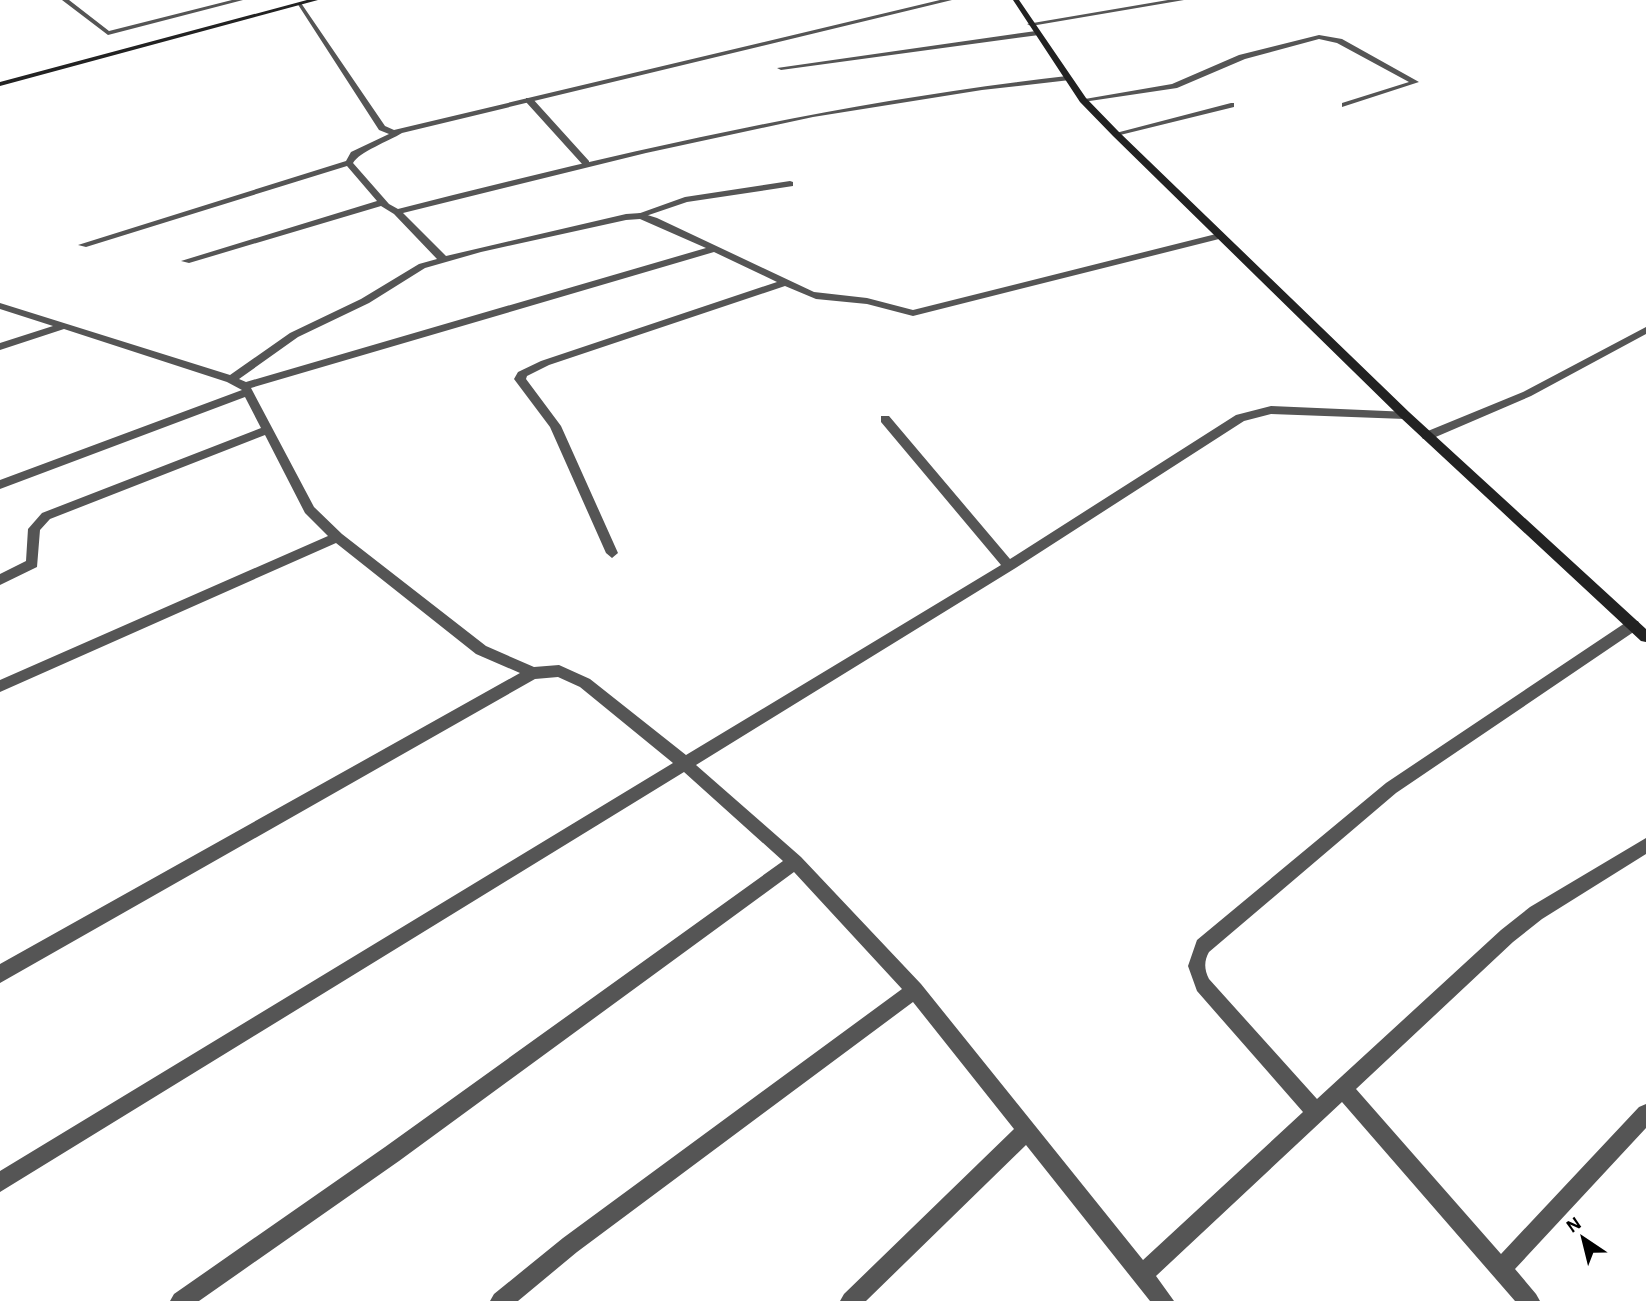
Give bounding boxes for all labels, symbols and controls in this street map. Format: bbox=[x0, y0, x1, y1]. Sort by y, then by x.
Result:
north arrow bbox=[1548, 1203, 1618, 1273]
text: N bbox=[1563, 1214, 1585, 1237]

